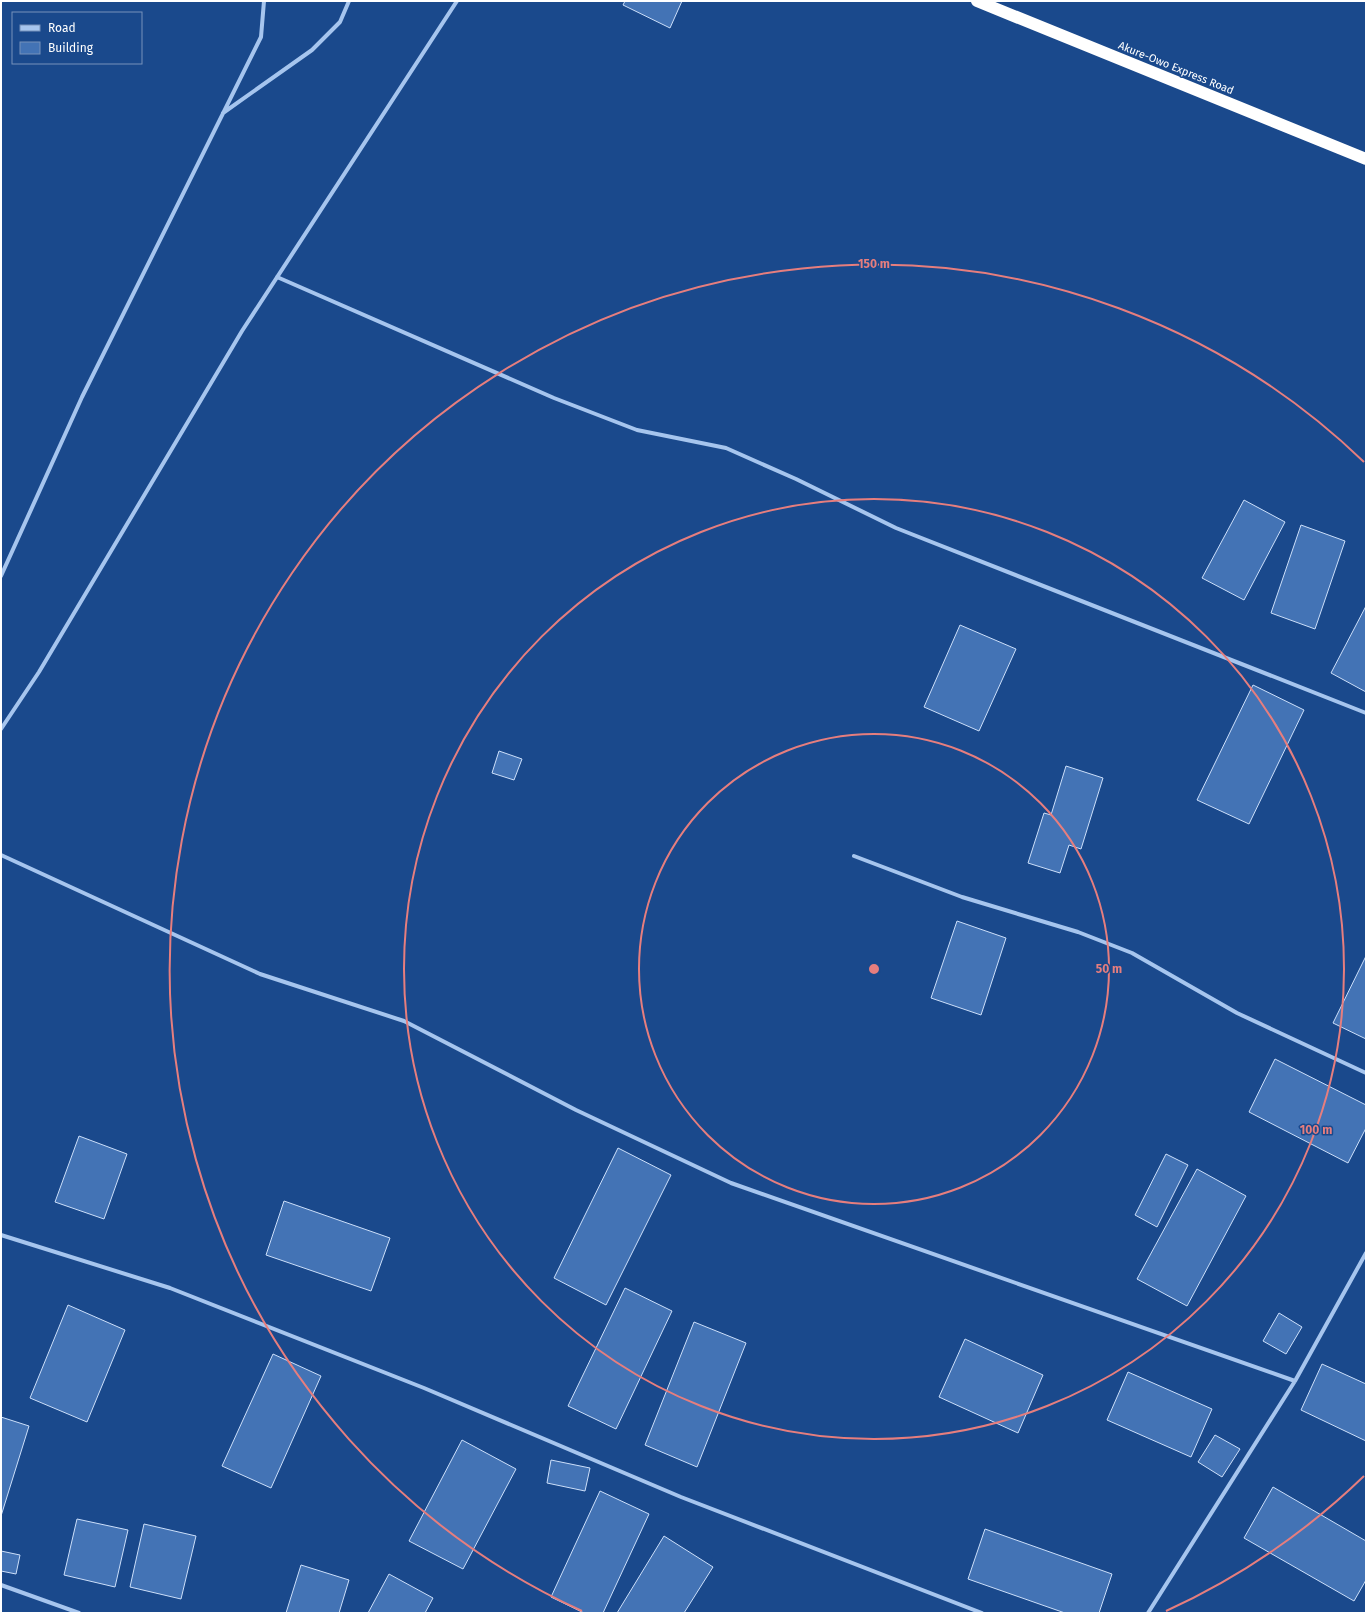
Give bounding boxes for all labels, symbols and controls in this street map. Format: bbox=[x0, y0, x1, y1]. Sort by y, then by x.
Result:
legend bbox=[12, 12, 142, 64]
text: Road bbox=[48, 21, 76, 35]
street label: Akure-Owo Express Road bbox=[1116, 39, 1236, 97]
text: Building bbox=[48, 41, 94, 55]
text: 150 m bbox=[858, 257, 890, 271]
centre of rings bbox=[867, 962, 881, 976]
text: 50 m bbox=[1096, 962, 1122, 976]
text: 100 m bbox=[1300, 1123, 1332, 1137]

